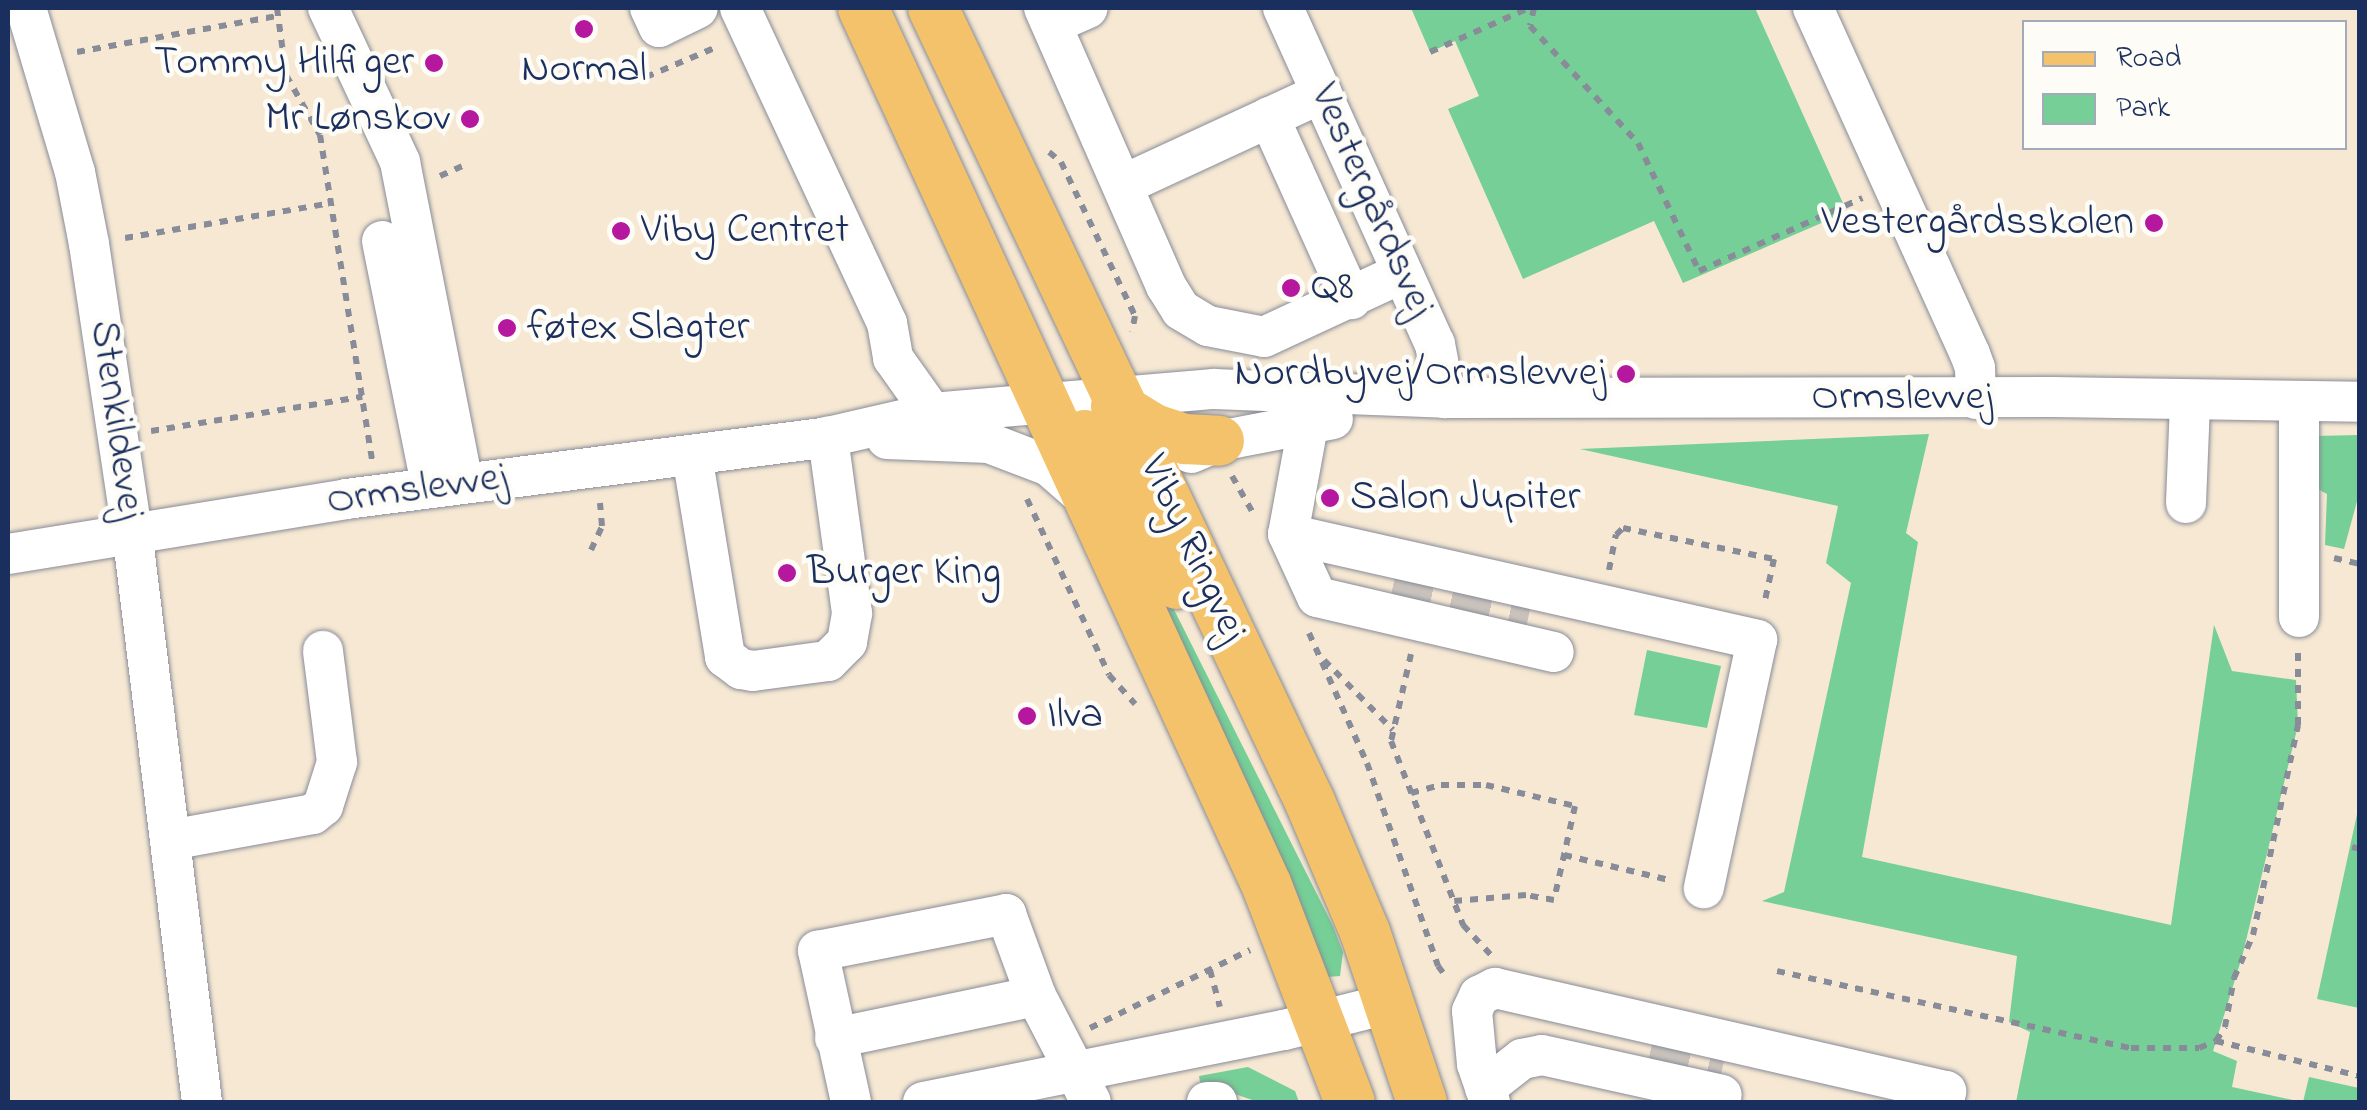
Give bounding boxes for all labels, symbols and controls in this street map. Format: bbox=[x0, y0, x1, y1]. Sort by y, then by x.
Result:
marker: Normal bbox=[573, 18, 595, 40]
legend bbox=[2022, 20, 2347, 150]
text: Road bbox=[2116, 37, 2181, 81]
place label: Tommy Hilfiger bbox=[154, 38, 414, 88]
place label: Normal bbox=[521, 45, 647, 95]
marker: Tommy Hilfiger bbox=[423, 52, 445, 74]
street label: Vestergårdsvej bbox=[1297, 76, 1445, 326]
text: Park bbox=[2116, 87, 2170, 131]
place label: Mr Lønskov bbox=[265, 94, 450, 144]
marker: Mr Lønskov bbox=[459, 108, 481, 130]
place label: Vestergårdsskolen bbox=[1822, 198, 2134, 248]
place label: Viby Centret bbox=[641, 206, 849, 256]
marker: Vestergårdsskolen bbox=[2143, 212, 2165, 234]
marker: Viby Centret bbox=[610, 220, 632, 242]
place label: Q8 bbox=[1311, 263, 1354, 313]
marker: Q8 bbox=[1280, 277, 1302, 299]
place label: føtex Slagter bbox=[527, 303, 750, 353]
street label: Stenkildevej bbox=[77, 317, 155, 523]
marker: føtex Slagter bbox=[496, 317, 518, 339]
place label: Nordbyvej/Ormslevvej bbox=[1235, 349, 1606, 399]
marker: Nordbyvej/Ormslevvej bbox=[1615, 363, 1637, 385]
street label: Ormslevvej bbox=[1811, 373, 1993, 423]
street label: Viby Ringvej bbox=[1127, 447, 1257, 651]
street label: Ormslevvej bbox=[324, 452, 510, 528]
place label: Salon Jupiter bbox=[1350, 473, 1580, 523]
marker: Salon Jupiter bbox=[1319, 487, 1341, 509]
place label: Burger King bbox=[807, 548, 1001, 598]
marker: Burger King bbox=[776, 562, 798, 584]
place label: Ilva bbox=[1047, 691, 1103, 741]
marker: Ilva bbox=[1016, 705, 1038, 727]

